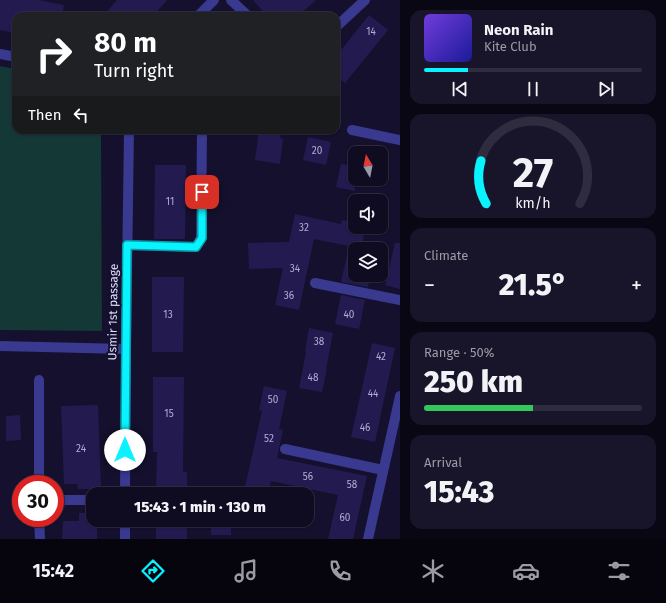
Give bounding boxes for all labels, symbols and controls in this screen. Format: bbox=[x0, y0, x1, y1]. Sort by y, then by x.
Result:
text: Neon Rain bbox=[484, 21, 553, 39]
text: 80 m bbox=[94, 26, 157, 59]
house number: 14 bbox=[366, 26, 377, 38]
icon: right bbox=[28, 28, 80, 80]
text: Kite Club bbox=[484, 39, 537, 54]
text: Turn right bbox=[94, 60, 174, 82]
icon: previous bbox=[449, 78, 471, 100]
icon: pause bbox=[522, 78, 544, 100]
icon: next bbox=[595, 78, 617, 100]
icon: left bbox=[70, 104, 92, 126]
text: Then bbox=[28, 106, 62, 124]
house number: 20 bbox=[312, 145, 323, 157]
north arrow bbox=[348, 146, 388, 186]
map controls bbox=[348, 146, 388, 282]
text: 27 bbox=[513, 148, 553, 198]
pin bbox=[185, 175, 219, 209]
icon: arrive bbox=[191, 181, 213, 203]
button: sound bbox=[348, 194, 388, 234]
text: km/h bbox=[515, 194, 551, 211]
house number: 11 bbox=[166, 196, 174, 208]
house number: 32 bbox=[299, 222, 309, 234]
button: layers bbox=[348, 242, 388, 282]
text: Climate bbox=[424, 248, 468, 263]
house number: 34 bbox=[290, 263, 301, 275]
street label: Usmir 1st passage bbox=[105, 264, 121, 360]
text: 21.5° bbox=[499, 267, 567, 303]
text: − bbox=[424, 272, 435, 299]
text: + bbox=[631, 272, 642, 299]
house number: 36 bbox=[284, 290, 294, 302]
house number: 13 bbox=[163, 309, 173, 321]
house number: 40 bbox=[344, 309, 355, 321]
house number: 38 bbox=[314, 336, 325, 348]
text: Range · 50% bbox=[424, 345, 495, 360]
house number: 42 bbox=[376, 351, 386, 363]
text: 250 km bbox=[424, 364, 523, 400]
house number: 48 bbox=[308, 372, 319, 384]
house number: 44 bbox=[368, 388, 379, 400]
house number: 50 bbox=[268, 394, 279, 406]
house number: 15 bbox=[164, 408, 174, 420]
house number: 46 bbox=[360, 422, 370, 434]
position arrow bbox=[104, 429, 146, 471]
house number: 52 bbox=[264, 433, 274, 445]
house number: 24 bbox=[76, 443, 87, 455]
text: Arrival bbox=[424, 455, 462, 470]
house number: 56 bbox=[303, 471, 313, 483]
text: 15:43 bbox=[424, 474, 494, 510]
speed limit sign: 30 bbox=[12, 475, 64, 527]
house number: 58 bbox=[347, 479, 358, 491]
text: 15:43 · 1 min · 130 m bbox=[134, 498, 266, 516]
house number: 60 bbox=[340, 512, 351, 524]
icon: directions bbox=[139, 557, 167, 585]
icon: music bbox=[232, 557, 260, 585]
icon: phone bbox=[326, 557, 354, 585]
icon: climate bbox=[419, 557, 447, 585]
icon: car bbox=[512, 557, 540, 585]
icon: filters bbox=[605, 557, 633, 585]
text: 15:42 bbox=[33, 560, 74, 582]

